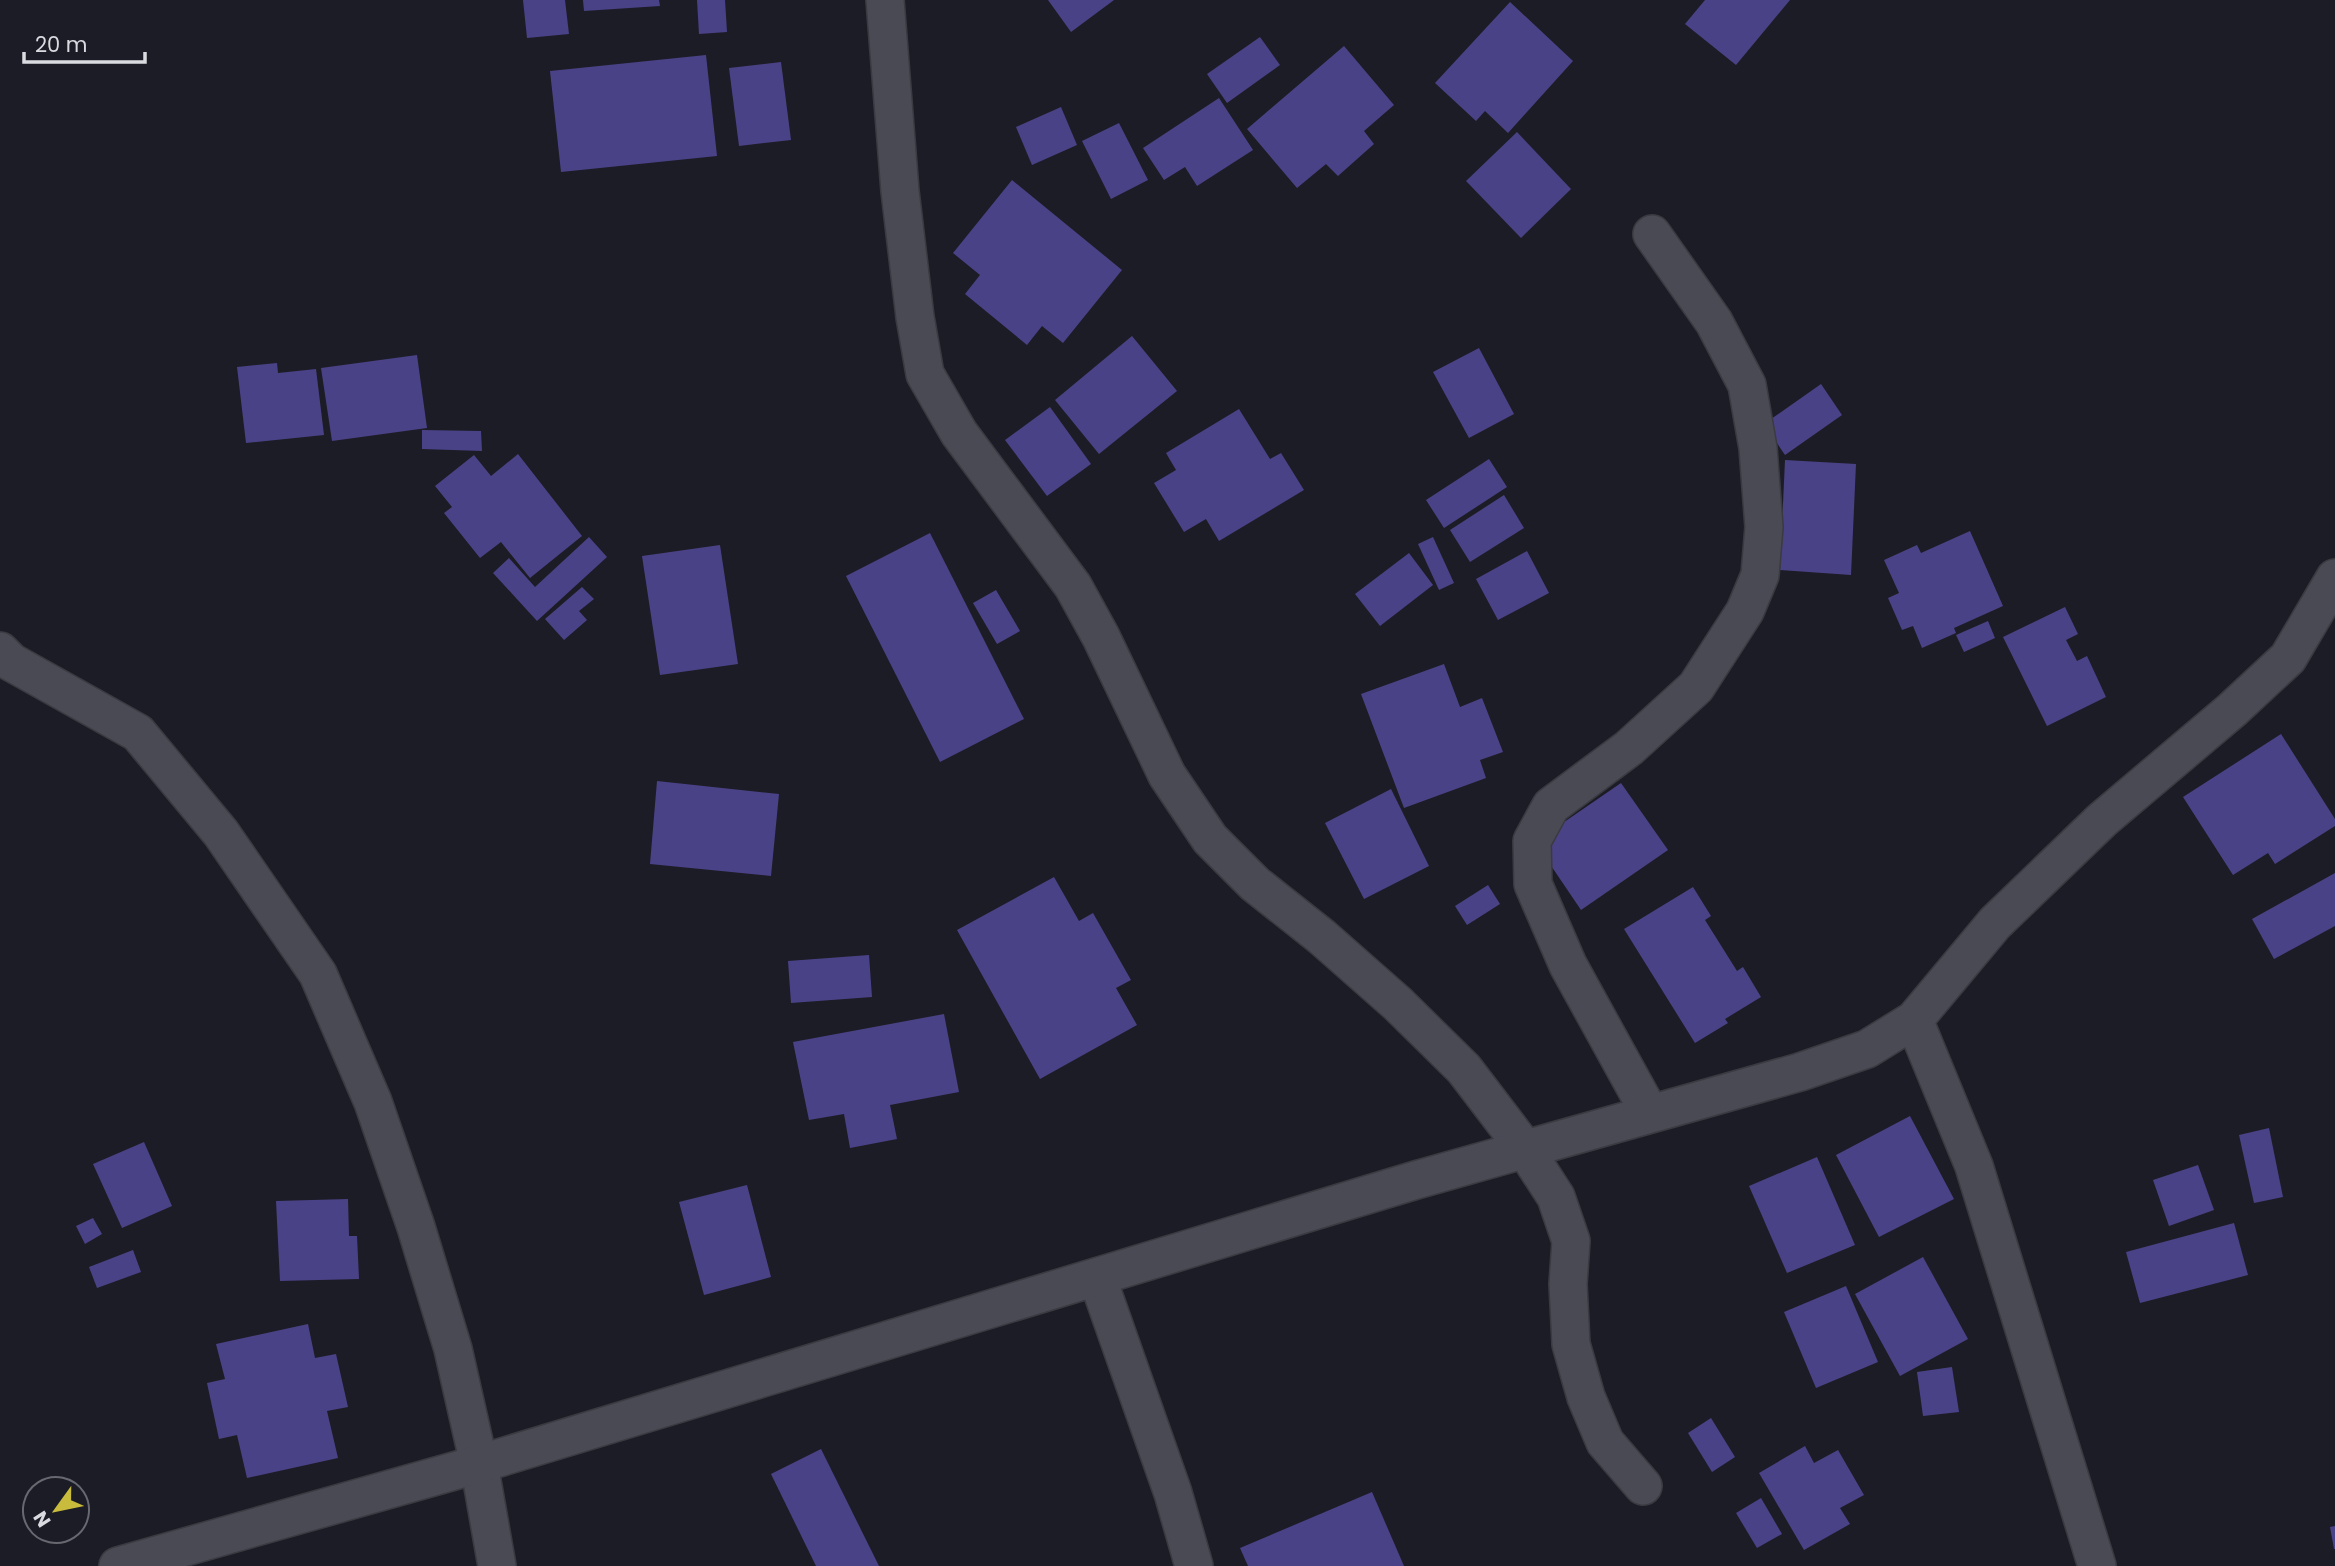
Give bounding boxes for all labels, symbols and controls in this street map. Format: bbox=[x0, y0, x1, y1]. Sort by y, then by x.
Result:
scale bar bbox=[24, 21, 145, 65]
text: 20 m bbox=[35, 30, 88, 59]
north arrow bbox=[21, 1475, 91, 1545]
text: N bbox=[27, 1506, 57, 1532]

